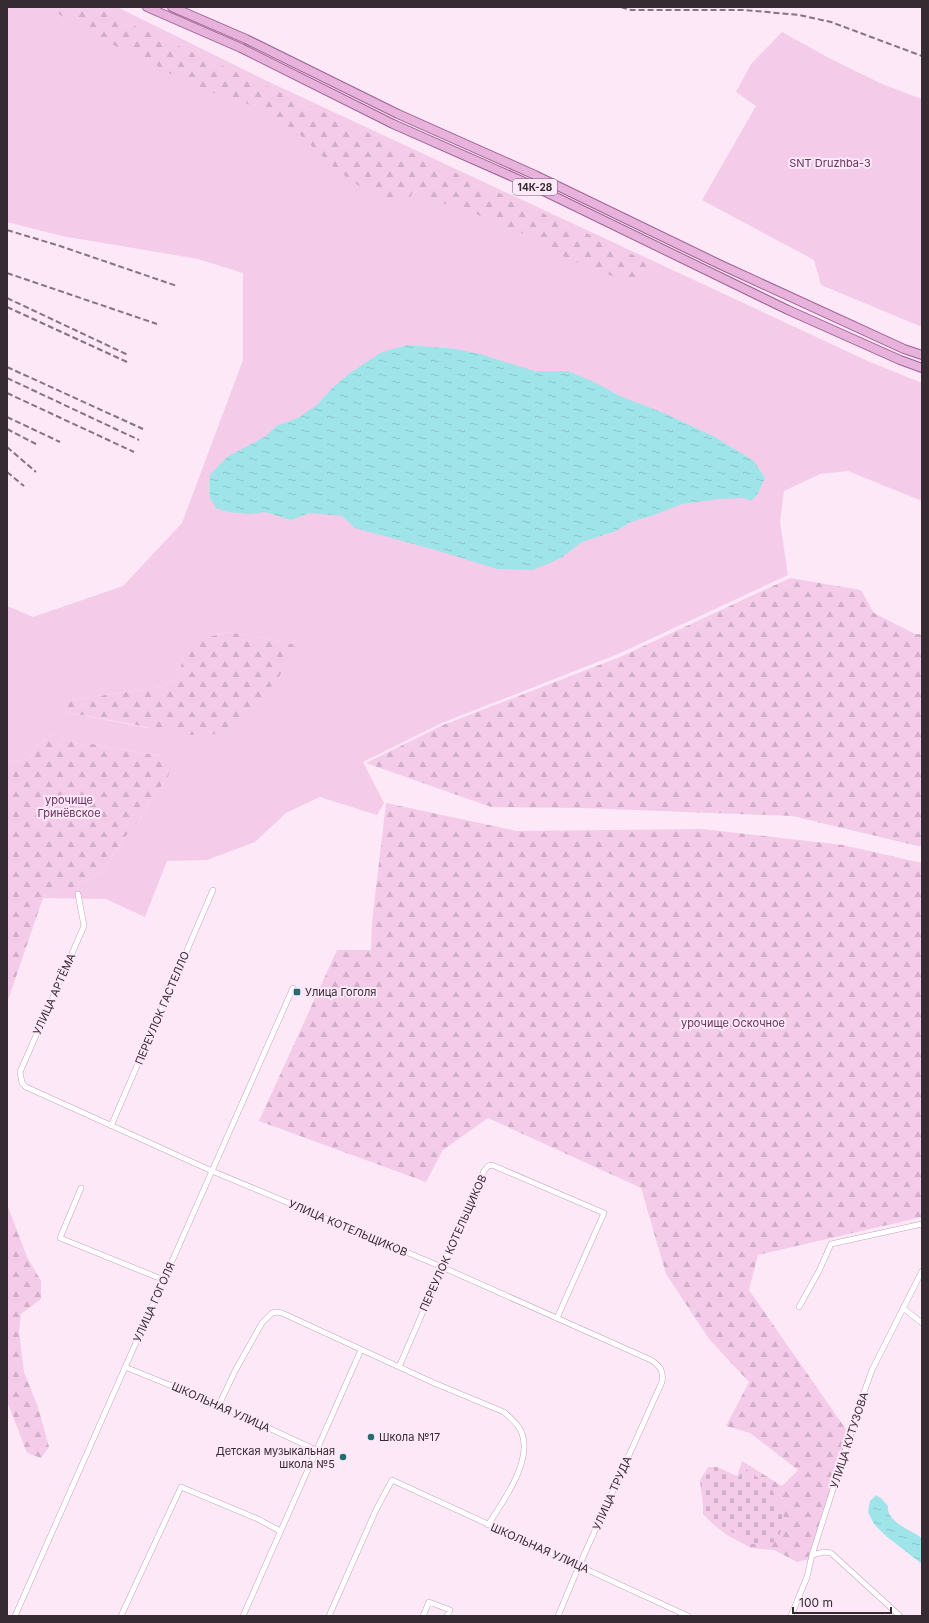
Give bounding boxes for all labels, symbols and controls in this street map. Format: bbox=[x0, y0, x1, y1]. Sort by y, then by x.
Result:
park label: SNT Druzhba-3 bbox=[789, 156, 871, 170]
road number: 14К-28 bbox=[513, 179, 557, 195]
park label: урочище Гринёвское bbox=[37, 793, 101, 820]
street label: ПЕРЕУЛОК ГАСТЕЛЛО bbox=[132, 949, 192, 1067]
street label: УЛИЦА АРТЁМА bbox=[30, 951, 78, 1037]
place label: Улица Гоголя bbox=[305, 985, 376, 999]
marker: Улица Гоголя bbox=[292, 987, 302, 997]
park label: урочище Оскочное bbox=[681, 1016, 785, 1030]
street label: ПЕРЕУЛОК КОТЕЛЬЩИКОВ bbox=[416, 1172, 490, 1314]
street label: УЛИЦА КОТЕЛЬЩИКОВ bbox=[286, 1197, 410, 1259]
street label: УЛИЦА ГОГОЛЯ bbox=[130, 1260, 178, 1344]
street label: ШКОЛЬНАЯ УЛИЦА bbox=[170, 1379, 273, 1435]
street label: УЛИЦА КУТУЗОВА bbox=[827, 1390, 871, 1490]
place label: Школа №17 bbox=[379, 1430, 440, 1444]
marker: Школа №17 bbox=[366, 1432, 376, 1442]
place label: Детская музыкальная школа №5 bbox=[216, 1444, 335, 1471]
marker: Детская музыкальная школа №5 bbox=[338, 1452, 348, 1462]
street label: УЛИЦА ТРУДА bbox=[589, 1453, 635, 1532]
street label: ШКОЛЬНАЯ УЛИЦА bbox=[489, 1520, 592, 1576]
scale bar bbox=[793, 1589, 891, 1615]
text: 100 m bbox=[799, 1595, 833, 1610]

